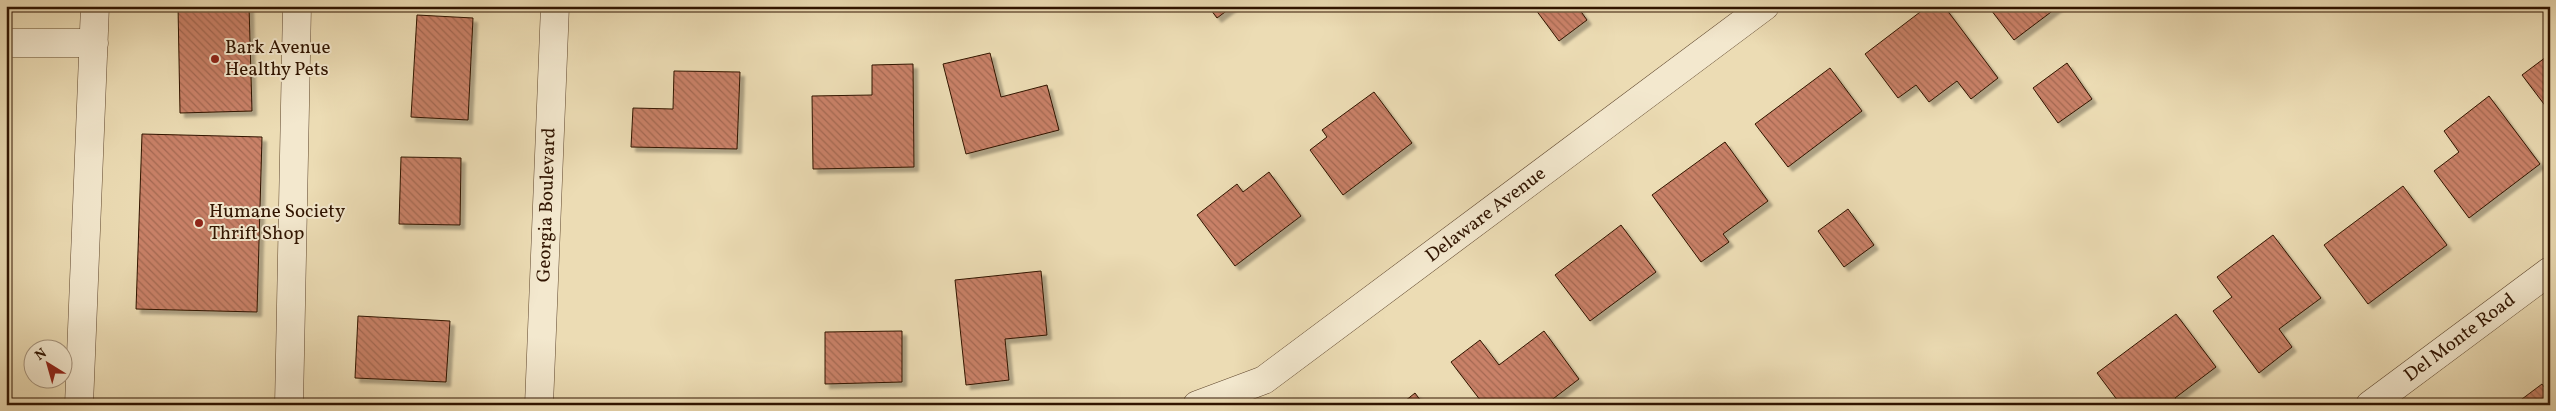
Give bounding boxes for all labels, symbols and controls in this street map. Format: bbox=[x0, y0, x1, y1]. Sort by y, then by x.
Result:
place label: Bark Avenue Healthy Pets bbox=[225, 35, 331, 83]
marker: Bark Avenue Healthy Pets bbox=[209, 53, 221, 65]
street label: Georgia Boulevard bbox=[531, 127, 563, 283]
street label: Delaware Avenue bbox=[1420, 161, 1552, 269]
place label: Humane Society Thrift Shop bbox=[209, 199, 345, 247]
marker: Humane Society Thrift Shop bbox=[193, 217, 205, 229]
street label: Del Monte Road bbox=[2399, 288, 2521, 388]
north arrow bbox=[22, 338, 72, 388]
text: N bbox=[31, 344, 51, 365]

